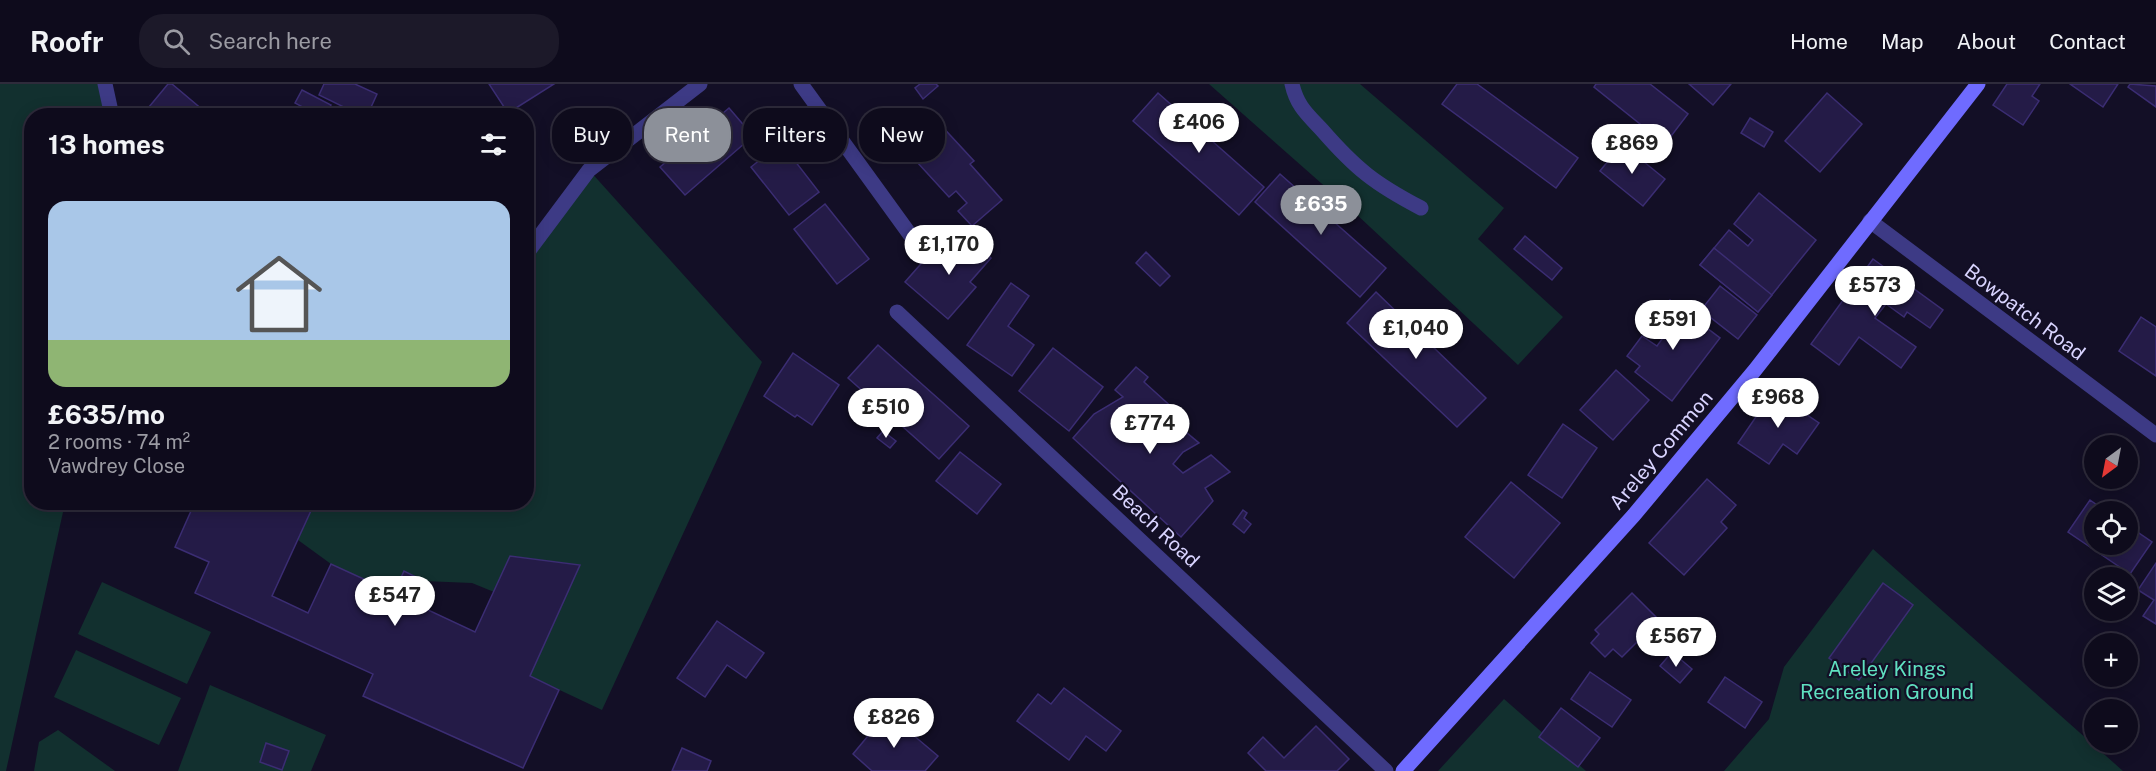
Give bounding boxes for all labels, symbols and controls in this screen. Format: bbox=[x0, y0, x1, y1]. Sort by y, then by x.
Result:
search box bbox=[139, 14, 559, 68]
text: Roofr bbox=[30, 25, 103, 58]
icon: search bbox=[160, 25, 193, 58]
text: Search here bbox=[208, 28, 332, 54]
text: Home bbox=[1790, 29, 1848, 54]
text: Map bbox=[1881, 29, 1924, 54]
text: About bbox=[1957, 29, 2016, 54]
text: Contact bbox=[2049, 29, 2126, 54]
pin: £406 bbox=[1163, 103, 1235, 154]
chip: Buy bbox=[552, 108, 632, 162]
chip: Rent bbox=[644, 108, 731, 162]
chip: Filters bbox=[743, 108, 847, 162]
chip: New bbox=[859, 108, 945, 162]
text: £406 bbox=[1173, 110, 1225, 134]
pin: £869 bbox=[1596, 124, 1668, 175]
icon: filters bbox=[477, 128, 510, 161]
text: 13 homes bbox=[48, 129, 165, 160]
text: £869 bbox=[1606, 131, 1658, 155]
pin: £635 bbox=[1285, 185, 1357, 236]
text: £635 bbox=[1295, 192, 1347, 216]
pin: £1,170 bbox=[900, 225, 998, 276]
text: £1,170 bbox=[919, 232, 979, 256]
icon: home bbox=[225, 240, 333, 348]
street label: Bowpatch Road bbox=[1960, 259, 2090, 365]
pin: £573 bbox=[1839, 266, 1911, 317]
text: £573 bbox=[1849, 273, 1901, 297]
pin: £591 bbox=[1637, 300, 1709, 351]
text: £591 bbox=[1649, 307, 1697, 331]
pin: £1,040 bbox=[1367, 309, 1465, 360]
text: £1,040 bbox=[1383, 316, 1449, 340]
pin: £968 bbox=[1742, 378, 1814, 429]
text: £968 bbox=[1752, 385, 1804, 409]
street label: Areley Common bbox=[1604, 386, 1718, 514]
pin: £510 bbox=[850, 388, 922, 439]
text: £510 bbox=[862, 395, 910, 419]
text: £635/mo bbox=[48, 399, 165, 430]
pin: £774 bbox=[1114, 404, 1186, 455]
text: £774 bbox=[1125, 411, 1176, 435]
text: 2 rooms · 74 m² bbox=[48, 430, 190, 454]
north arrow bbox=[2084, 435, 2138, 489]
map controls bbox=[2084, 435, 2138, 753]
text: Vawdrey Close bbox=[48, 454, 185, 478]
street label: Beach Road bbox=[1108, 480, 1204, 572]
button: locate bbox=[2084, 501, 2138, 555]
button: layers bbox=[2084, 567, 2138, 621]
pin: £547 bbox=[359, 576, 431, 627]
text: £547 bbox=[369, 583, 421, 607]
pin: £567 bbox=[1640, 617, 1712, 668]
text: £567 bbox=[1650, 624, 1702, 648]
button: + bbox=[2084, 633, 2138, 687]
park label: Areley Kings Recreation Ground bbox=[1800, 657, 1974, 704]
pin: £826 bbox=[858, 698, 930, 749]
button: − bbox=[2084, 699, 2138, 753]
text: £826 bbox=[868, 705, 920, 729]

